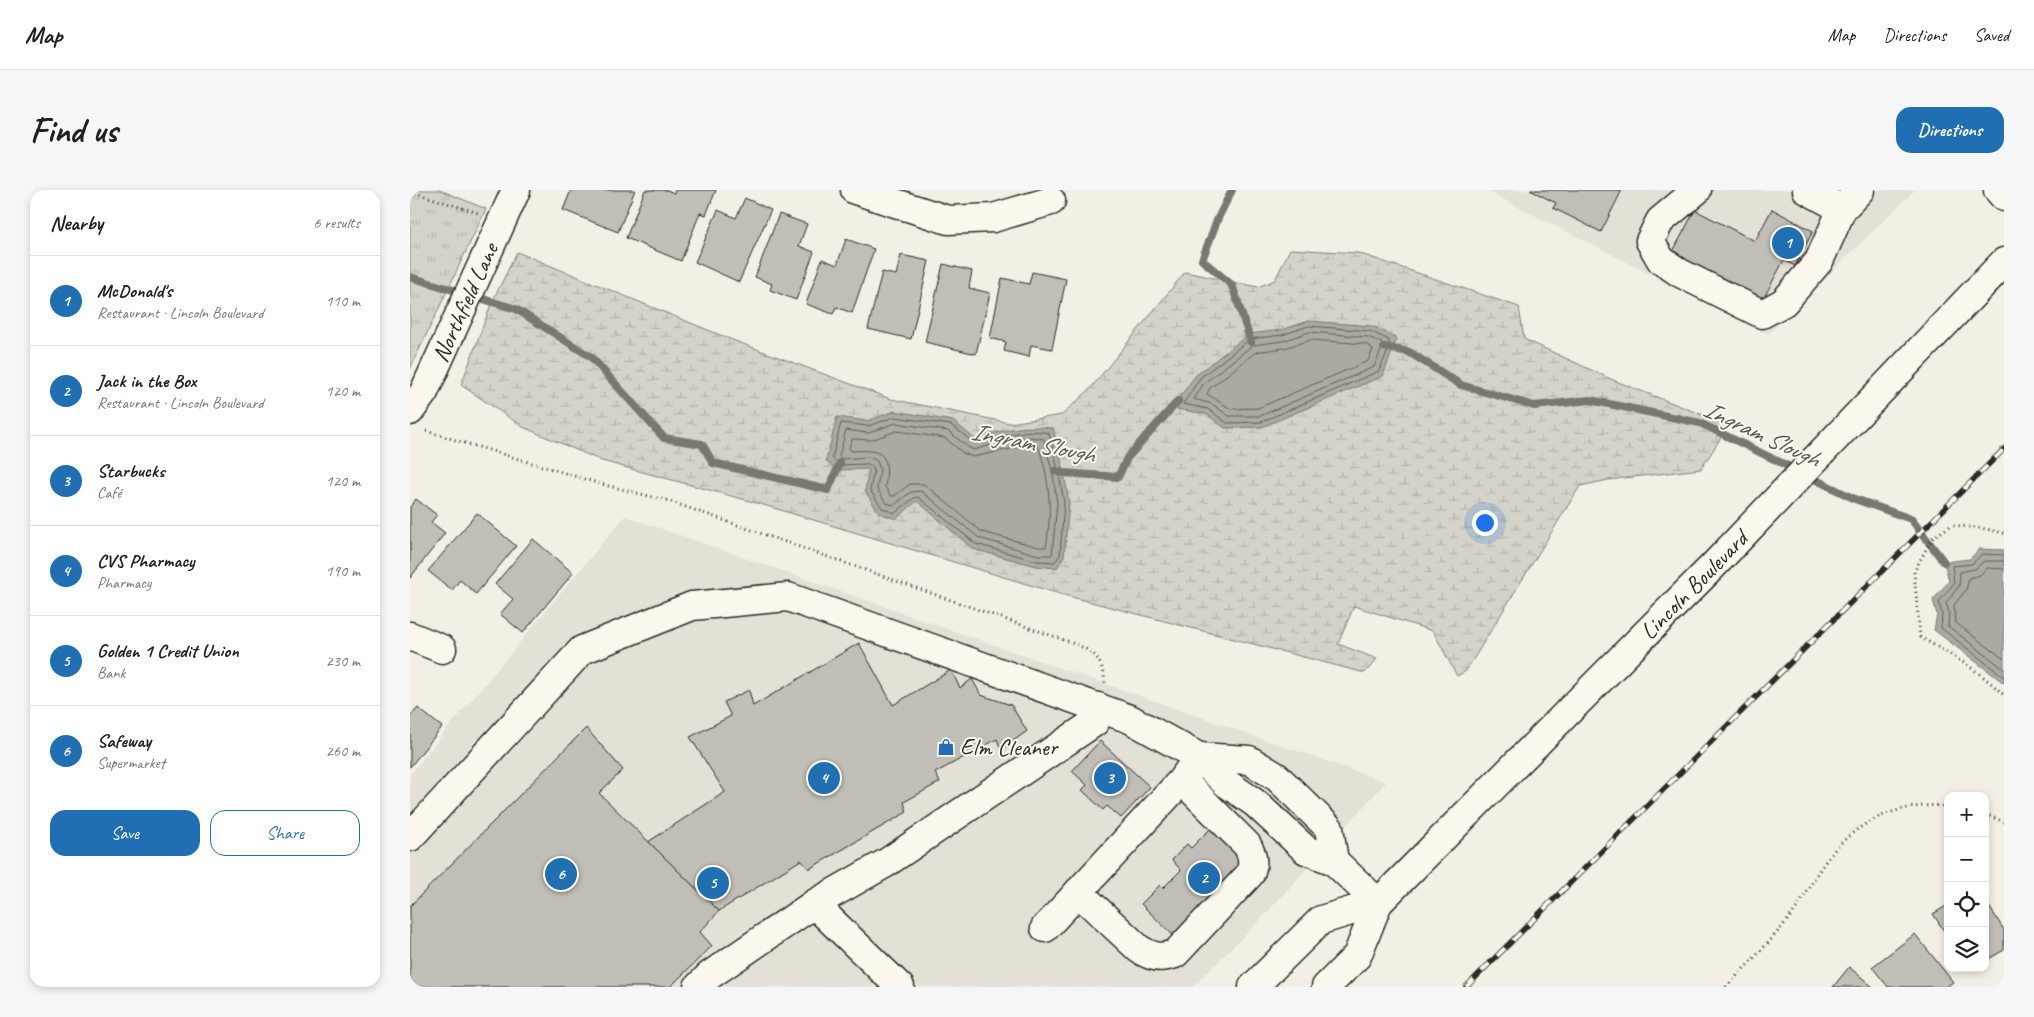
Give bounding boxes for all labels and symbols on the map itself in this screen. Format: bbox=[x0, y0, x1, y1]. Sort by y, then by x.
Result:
pin: 1 bbox=[1772, 224, 1804, 262]
street label: Northfield Lane bbox=[425, 236, 506, 367]
water label: Ingram Slough bbox=[1698, 393, 1827, 476]
water label: Ingram Slough bbox=[969, 415, 1099, 471]
your location bbox=[1472, 510, 1498, 536]
street label: Lincoln Boulevard bbox=[1634, 522, 1756, 646]
place label: Elm Cleaner bbox=[960, 732, 1060, 762]
shop icon: Elm Cleaner bbox=[936, 737, 956, 757]
pin: 4 bbox=[808, 759, 840, 797]
pin: 3 bbox=[1094, 759, 1126, 797]
pin: 6 bbox=[545, 855, 577, 893]
pin: 2 bbox=[1188, 859, 1220, 897]
pin: 5 bbox=[697, 864, 729, 902]

